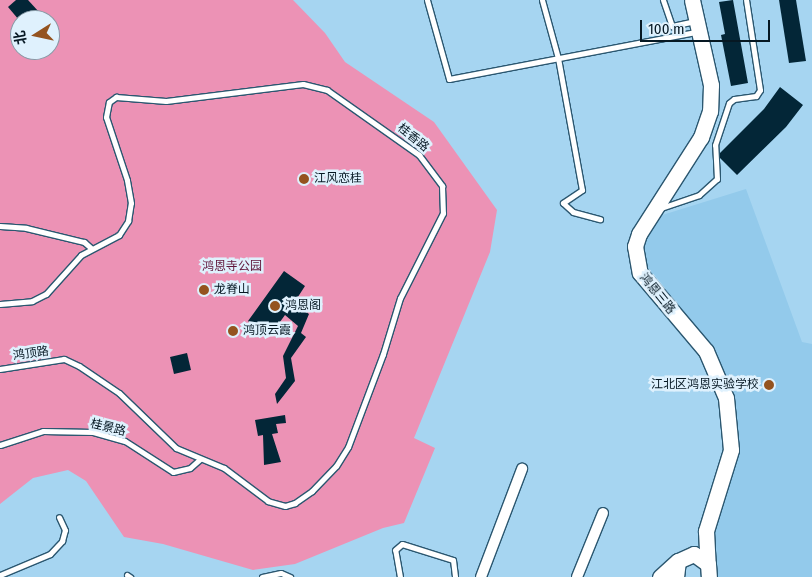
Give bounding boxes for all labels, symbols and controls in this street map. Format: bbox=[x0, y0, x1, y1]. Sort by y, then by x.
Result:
north arrow bbox=[10, 10, 60, 60]
scale bar bbox=[642, 10, 772, 42]
text: 100 m bbox=[648, 20, 685, 38]
text: 北 bbox=[11, 29, 30, 46]
street label: 桂香路 bbox=[394, 121, 432, 155]
place label: 江风恋桂 bbox=[314, 172, 362, 186]
marker: 江风恋桂 bbox=[298, 173, 310, 185]
park label: 鸿恩寺公园 bbox=[202, 260, 262, 274]
street label: 鸿恩三路 bbox=[636, 271, 678, 317]
place label: 龙脊山 bbox=[214, 283, 250, 297]
marker: 龙脊山 bbox=[198, 284, 210, 296]
place label: 鸿恩阁 bbox=[285, 299, 321, 313]
marker: 鸿恩阁 bbox=[269, 300, 281, 312]
place label: 鸿顶云霞 bbox=[243, 324, 291, 338]
marker: 鸿顶云霞 bbox=[227, 325, 239, 337]
street label: 鸿顶路 bbox=[12, 344, 50, 364]
place label: 江北区鸿恩实验学校 bbox=[651, 378, 759, 392]
marker: 江北区鸿恩实验学校 bbox=[763, 379, 775, 391]
street label: 桂景路 bbox=[89, 417, 127, 439]

